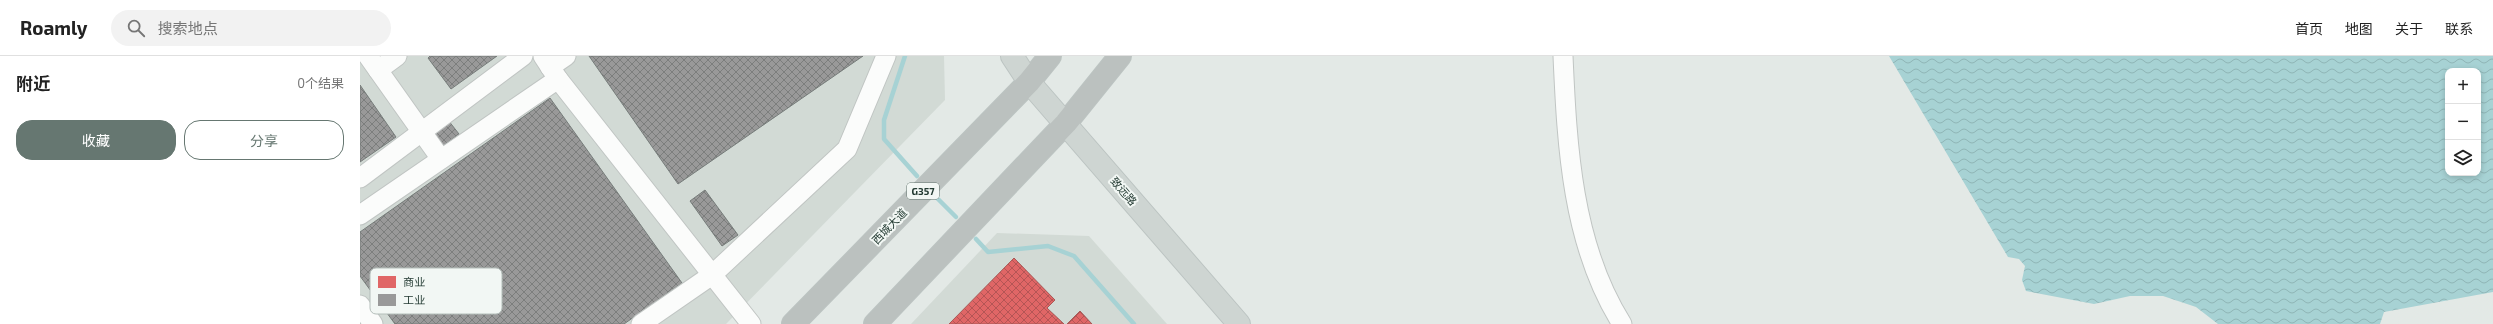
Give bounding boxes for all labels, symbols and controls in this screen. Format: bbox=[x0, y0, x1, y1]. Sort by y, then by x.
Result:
search box bbox=[111, 10, 391, 46]
text: Roamly bbox=[20, 16, 87, 39]
icon: search bbox=[125, 17, 147, 39]
text: 搜索地点 bbox=[157, 19, 218, 37]
text: 首页 bbox=[2295, 20, 2323, 37]
text: 地图 bbox=[2345, 20, 2373, 37]
text: 关于 bbox=[2395, 20, 2423, 37]
text: 联系 bbox=[2445, 20, 2473, 37]
map controls bbox=[2445, 68, 2481, 176]
button: + bbox=[2445, 68, 2481, 104]
text: 附近 bbox=[16, 73, 50, 93]
text: 0个结果 bbox=[297, 75, 344, 91]
button: − bbox=[2445, 104, 2481, 140]
button: 收藏 bbox=[16, 120, 176, 160]
button: 分享 bbox=[184, 120, 344, 160]
button: layers bbox=[2445, 140, 2481, 176]
street label: 致远路 bbox=[1108, 174, 1140, 208]
road number: G357 bbox=[907, 183, 939, 199]
street label: 西城大道 bbox=[869, 206, 909, 246]
legend bbox=[370, 268, 502, 314]
text: 商业 bbox=[403, 275, 425, 288]
text: 工业 bbox=[403, 293, 425, 306]

